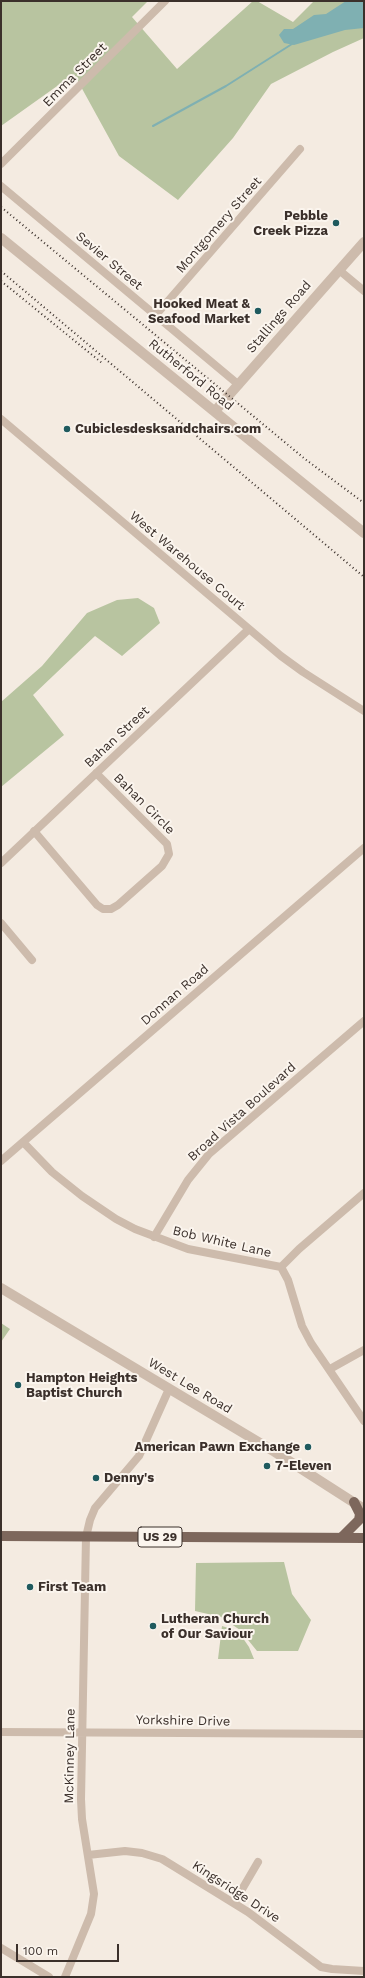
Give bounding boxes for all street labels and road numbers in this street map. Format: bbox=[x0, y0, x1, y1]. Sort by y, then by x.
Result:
street label: Emma Street bbox=[40, 40, 110, 110]
street label: Montgomery Street bbox=[173, 174, 265, 276]
street label: Sevier Street bbox=[72, 229, 146, 293]
street label: Stallings Road bbox=[243, 278, 315, 356]
street label: Rutherford Road bbox=[145, 336, 237, 414]
street label: West Warehouse Court bbox=[126, 508, 248, 614]
street label: Bahan Street bbox=[81, 703, 153, 771]
street label: Bahan Circle bbox=[110, 770, 178, 838]
street label: Donnan Road bbox=[138, 961, 212, 1029]
street label: Broad Vista Boulevard bbox=[185, 1059, 299, 1165]
street label: Bob White Lane bbox=[171, 1223, 273, 1261]
street label: West Lee Road bbox=[145, 1355, 235, 1417]
road number: US 29 bbox=[138, 1527, 182, 1547]
street label: McKinney Lane bbox=[61, 1708, 79, 1804]
street label: Yorkshire Drive bbox=[136, 1712, 230, 1730]
street label: Kingsridge Drive bbox=[189, 1858, 283, 1926]

